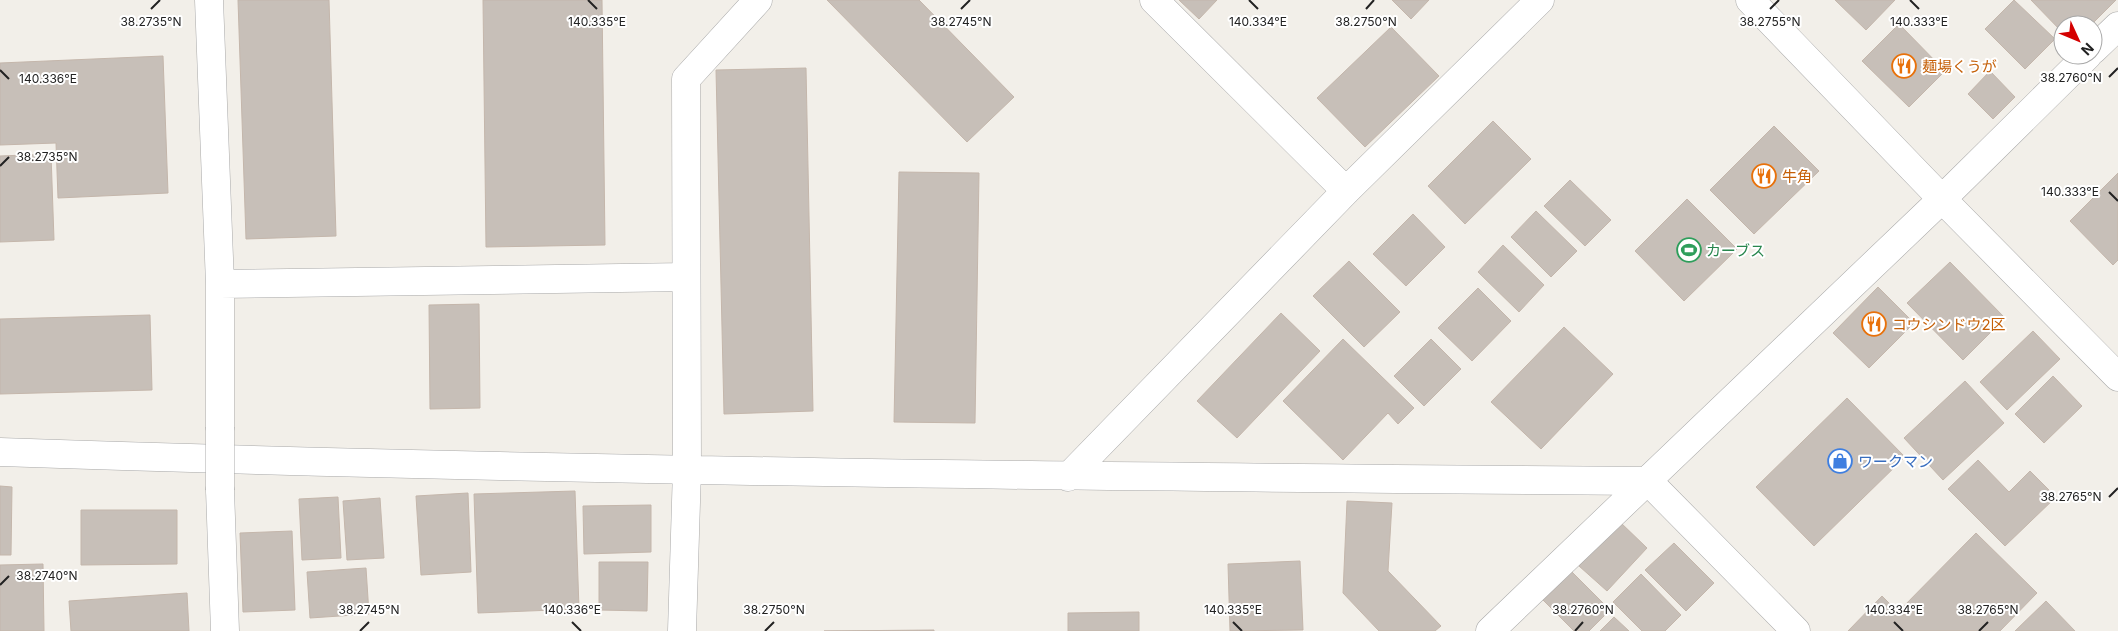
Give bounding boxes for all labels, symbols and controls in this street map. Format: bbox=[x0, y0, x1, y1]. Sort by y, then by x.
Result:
text: 38.2735°N bbox=[120, 14, 182, 29]
text: 140.335°E bbox=[568, 14, 626, 29]
text: 38.2745°N bbox=[931, 14, 992, 29]
text: 140.334°E bbox=[1229, 14, 1287, 29]
text: 38.2750°N bbox=[1335, 14, 1397, 29]
text: 38.2755°N bbox=[1739, 14, 1801, 29]
text: 140.333°E bbox=[1890, 14, 1948, 29]
north arrow bbox=[2053, 15, 2103, 65]
text: N bbox=[2078, 40, 2098, 59]
restaurant icon: 麺場くうが bbox=[1891, 53, 1917, 79]
place label: 麺場くうが bbox=[1922, 57, 1997, 76]
text: 38.2760°N bbox=[2040, 70, 2102, 85]
text: 140.336°E bbox=[19, 71, 77, 86]
text: 38.2735°N bbox=[16, 149, 78, 164]
restaurant icon: 牛角 bbox=[1751, 163, 1777, 189]
place label: 牛角 bbox=[1782, 167, 1812, 186]
text: 140.333°E bbox=[2041, 184, 2099, 199]
sports icon: カーブス bbox=[1676, 237, 1702, 263]
place label: カーブス bbox=[1706, 241, 1765, 260]
restaurant icon: コウシンドウ2区 bbox=[1861, 311, 1887, 337]
place label: コウシンドウ2区 bbox=[1892, 315, 2006, 334]
shop icon: ワークマン bbox=[1827, 448, 1853, 474]
place label: ワークマン bbox=[1858, 452, 1933, 471]
text: 38.2765°N bbox=[2040, 489, 2102, 504]
text: 38.2740°N bbox=[16, 568, 78, 583]
text: 38.2745°N bbox=[339, 602, 400, 617]
text: 140.336°E bbox=[543, 602, 601, 617]
text: 38.2750°N bbox=[743, 602, 805, 617]
text: 140.335°E bbox=[1204, 602, 1262, 617]
text: 38.2760°N bbox=[1552, 602, 1614, 617]
text: 140.334°E bbox=[1865, 602, 1923, 617]
text: 38.2765°N bbox=[1957, 602, 2019, 617]

